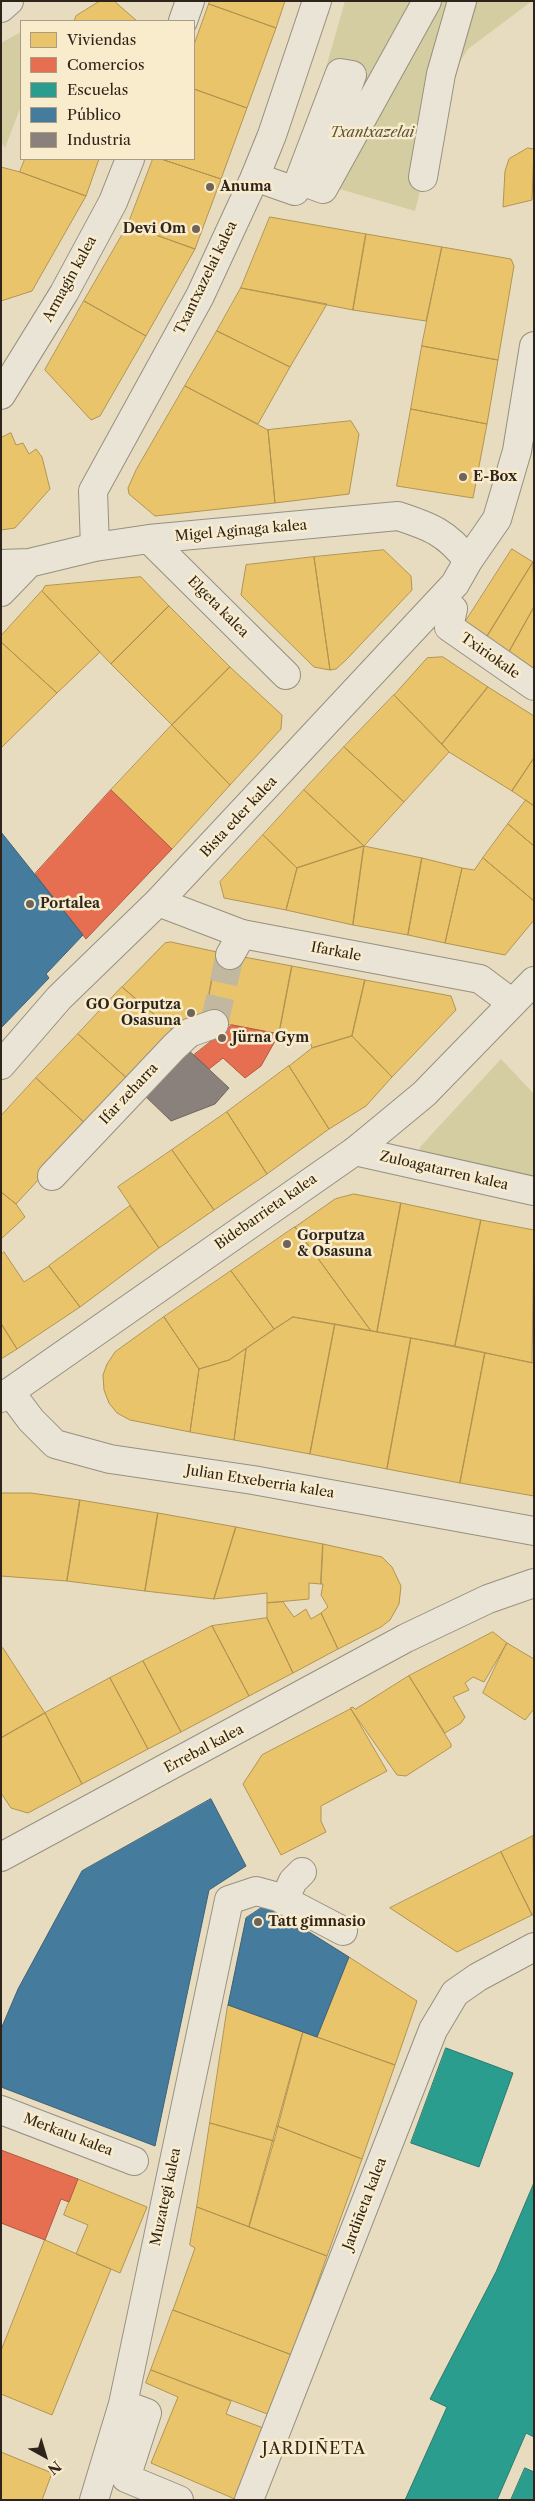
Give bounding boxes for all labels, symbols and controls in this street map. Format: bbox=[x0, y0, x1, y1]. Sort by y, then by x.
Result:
legend bbox=[20, 20, 195, 160]
text: Viviendas bbox=[67, 30, 136, 49]
text: Comercios bbox=[67, 55, 144, 74]
text: Escuelas bbox=[67, 80, 128, 99]
text: Público bbox=[67, 105, 121, 124]
park label: Txantxazelai bbox=[330, 125, 414, 141]
text: Industria bbox=[67, 130, 131, 149]
place label: Anuma bbox=[220, 179, 272, 195]
marker: Anuma bbox=[204, 181, 216, 193]
street label: Txantxazelai kalea bbox=[171, 218, 241, 338]
place label: Devi Om bbox=[123, 221, 186, 237]
marker: Devi Om bbox=[190, 223, 202, 235]
street label: Armagin kalea bbox=[40, 233, 100, 325]
place label: E-Box bbox=[473, 469, 517, 485]
marker: E-Box bbox=[457, 471, 469, 483]
street label: Migel Aginaga kalea bbox=[174, 517, 308, 545]
street label: Elgeta kalea bbox=[184, 573, 252, 641]
street label: Txiriokale bbox=[457, 629, 523, 683]
street label: Bista eder kalea bbox=[197, 773, 281, 861]
place label: Portalea bbox=[40, 896, 100, 912]
marker: Portalea bbox=[24, 898, 36, 910]
street label: Ifarkale bbox=[309, 939, 363, 965]
place label: GO Gorputza Osasuna bbox=[86, 997, 181, 1030]
marker: GO Gorputza Osasuna bbox=[185, 1007, 197, 1019]
place label: Jürna Gym bbox=[232, 1030, 309, 1046]
marker: Jürna Gym bbox=[216, 1032, 228, 1044]
street label: Ifar zeharra bbox=[96, 1060, 162, 1128]
street label: Zuloagatarren kalea bbox=[378, 1148, 510, 1194]
street label: Bidebarrieta kalea bbox=[212, 1170, 320, 1254]
place label: Gorputza & Osasuna bbox=[297, 1228, 372, 1260]
marker: Gorputza & Osasuna bbox=[281, 1238, 293, 1250]
street label: Julian Etxeberria kalea bbox=[185, 1462, 335, 1502]
street label: Errebal kalea bbox=[161, 1721, 247, 1777]
place label: Tatt gimnasio bbox=[268, 1914, 366, 1930]
marker: Tatt gimnasio bbox=[252, 1916, 264, 1928]
street label: Merkatu kalea bbox=[21, 2110, 115, 2160]
street label: Muzategi kalea bbox=[147, 2146, 185, 2248]
street label: Jardiñeta kalea bbox=[340, 2155, 390, 2253]
north arrow bbox=[20, 2431, 70, 2481]
district label: JARDIÑETA bbox=[261, 2439, 367, 2459]
text: N bbox=[44, 2457, 65, 2478]

